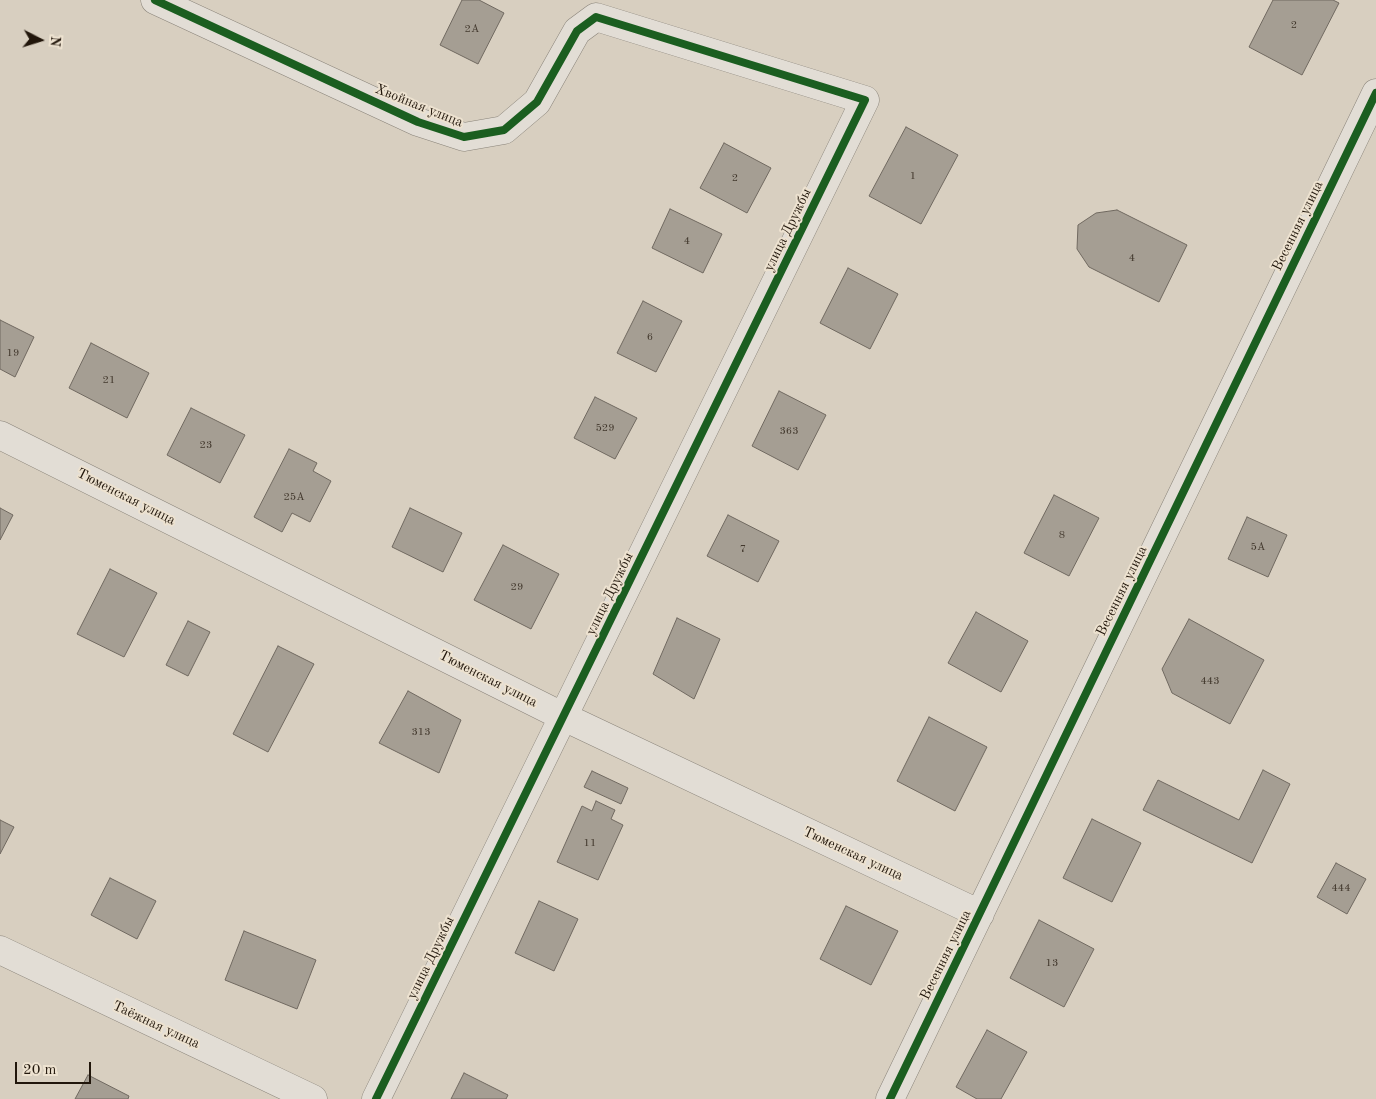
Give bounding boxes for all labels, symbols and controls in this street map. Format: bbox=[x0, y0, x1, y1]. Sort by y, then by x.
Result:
north arrow bbox=[15, 15, 65, 65]
house number: 2 bbox=[1291, 18, 1297, 32]
house number: 2А bbox=[465, 22, 479, 36]
text: N bbox=[48, 35, 62, 47]
street label: Хвойная улица bbox=[373, 81, 465, 131]
house number: 1 bbox=[910, 169, 916, 183]
house number: 2 bbox=[732, 171, 738, 185]
street label: Весенняя улица bbox=[1269, 178, 1327, 274]
street label: улица Дружбы bbox=[761, 186, 815, 274]
house number: 4 bbox=[684, 234, 690, 248]
house number: 4 bbox=[1129, 251, 1135, 265]
house number: 6 bbox=[647, 330, 653, 344]
house number: 19 bbox=[7, 346, 19, 360]
house number: 21 bbox=[103, 373, 115, 387]
house number: 529 bbox=[595, 421, 615, 435]
house number: 363 bbox=[779, 424, 799, 438]
house number: 23 bbox=[200, 438, 212, 452]
street label: Тюменская улица bbox=[74, 465, 178, 529]
house number: 25А bbox=[283, 490, 305, 504]
house number: 8 bbox=[1059, 528, 1065, 542]
house number: 5А bbox=[1251, 540, 1265, 554]
house number: 7 bbox=[740, 542, 746, 556]
street label: Весенняя улица bbox=[1093, 543, 1151, 639]
street label: улица Дружбы bbox=[583, 550, 637, 638]
house number: 29 bbox=[511, 580, 523, 594]
street label: Тюменская улица bbox=[436, 647, 540, 711]
house number: 443 bbox=[1200, 674, 1220, 688]
house number: 313 bbox=[411, 725, 431, 739]
street label: Тюменская улица bbox=[800, 823, 906, 885]
house number: 11 bbox=[584, 836, 596, 850]
house number: 444 bbox=[1331, 881, 1351, 895]
street label: Весенняя улица bbox=[917, 907, 975, 1003]
street label: улица Дружбы bbox=[404, 914, 458, 1002]
house number: 13 bbox=[1046, 956, 1058, 970]
street label: Таёжная улица bbox=[110, 997, 202, 1053]
scale bar bbox=[18, 1052, 94, 1084]
text: 20 m bbox=[23, 1063, 57, 1078]

